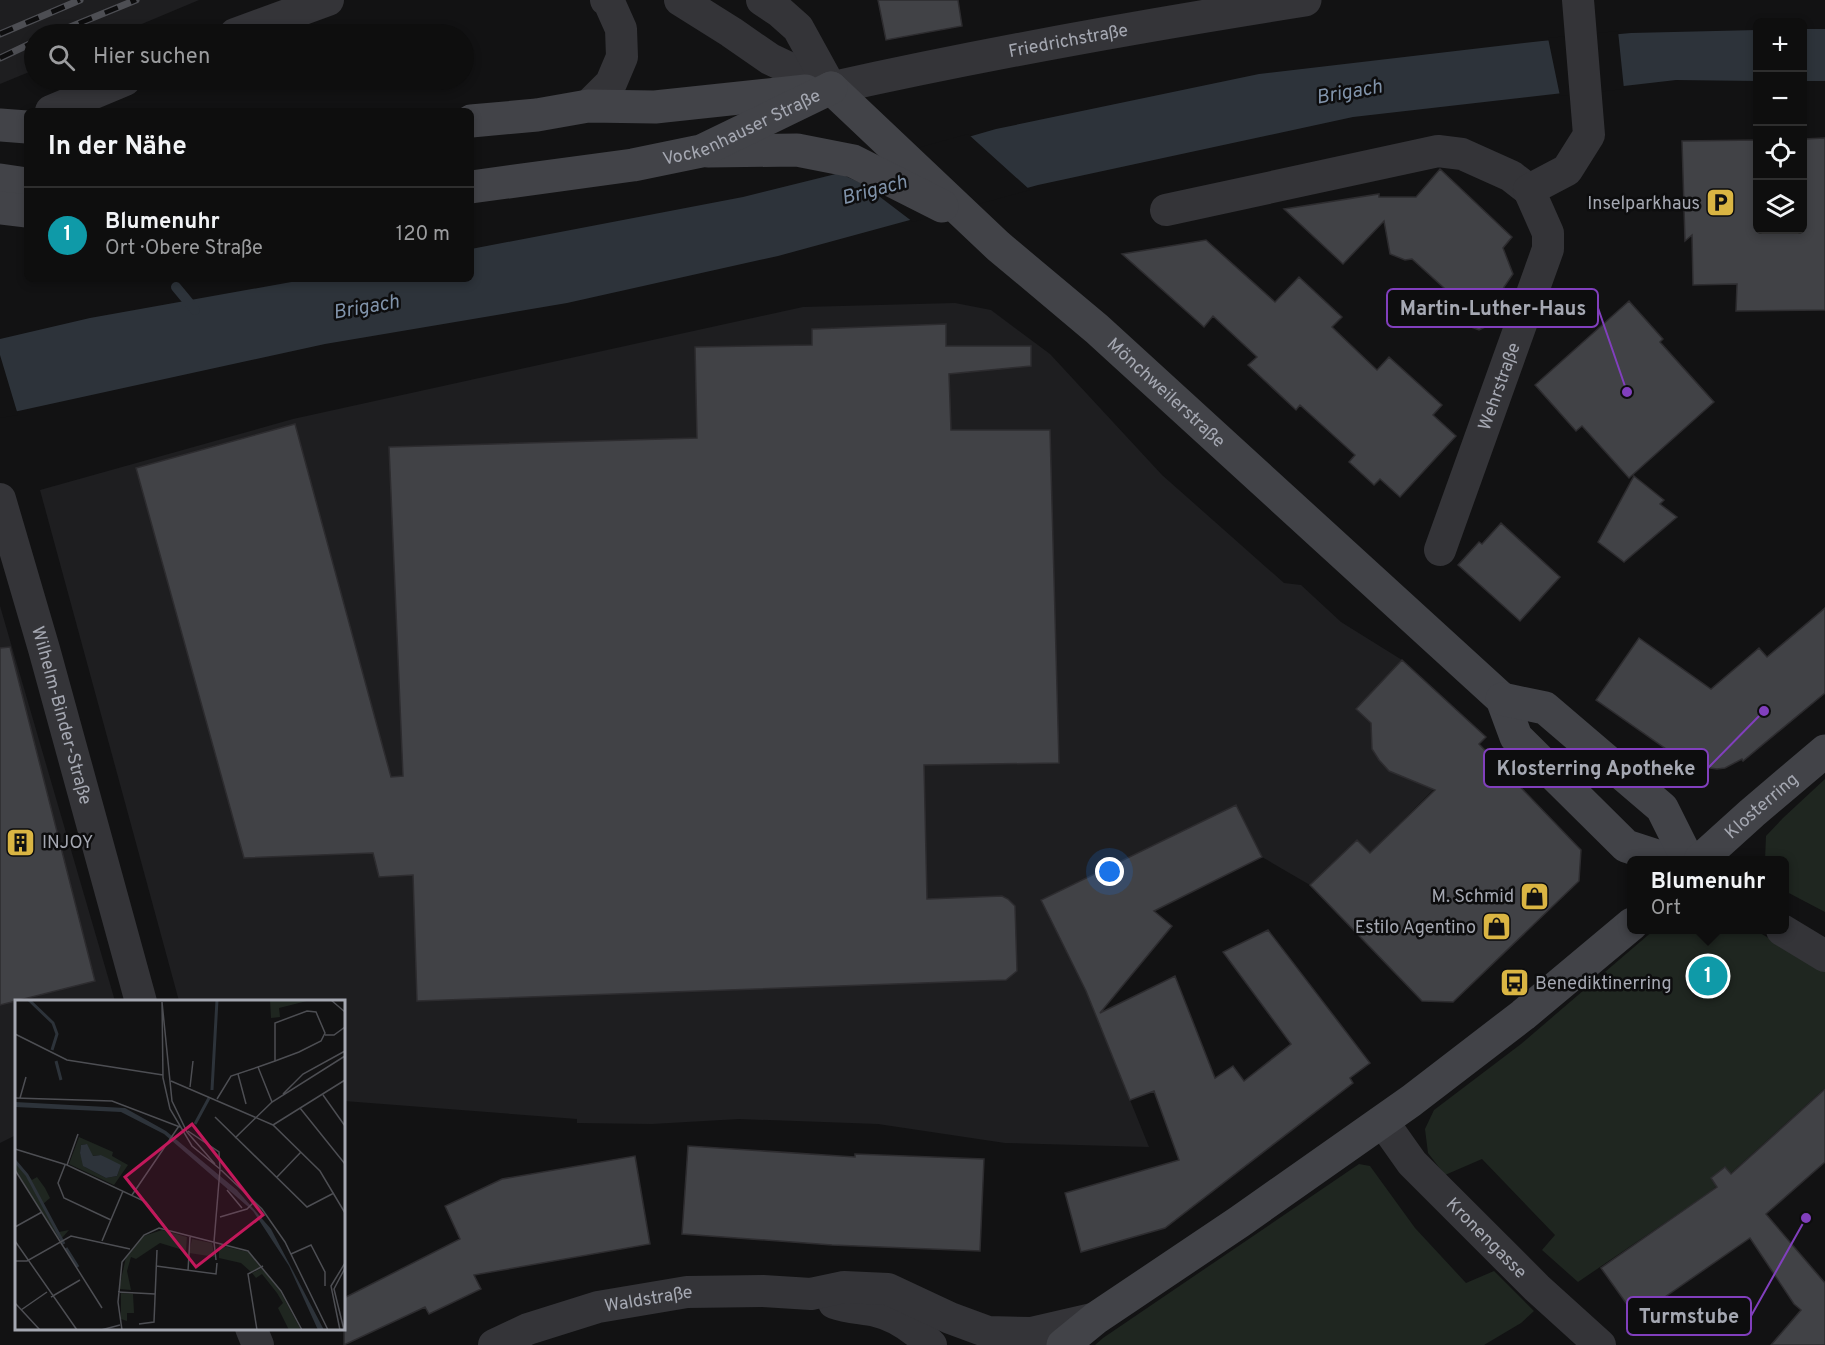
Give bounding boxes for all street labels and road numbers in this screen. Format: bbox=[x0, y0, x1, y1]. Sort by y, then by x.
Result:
street label: Friedrichstraße bbox=[1007, 20, 1130, 64]
street label: Vockenhauser Straße bbox=[661, 85, 825, 172]
street label: Mönchweilerstraße bbox=[1101, 333, 1229, 453]
street label: Wehrstraße bbox=[1474, 340, 1526, 434]
street label: Wilhelm-Binder-Straße bbox=[25, 624, 96, 808]
street label: Klosterring bbox=[1721, 768, 1804, 845]
street label: Kronengasse bbox=[1440, 1194, 1531, 1284]
street label: Waldstraße bbox=[603, 1282, 693, 1319]

